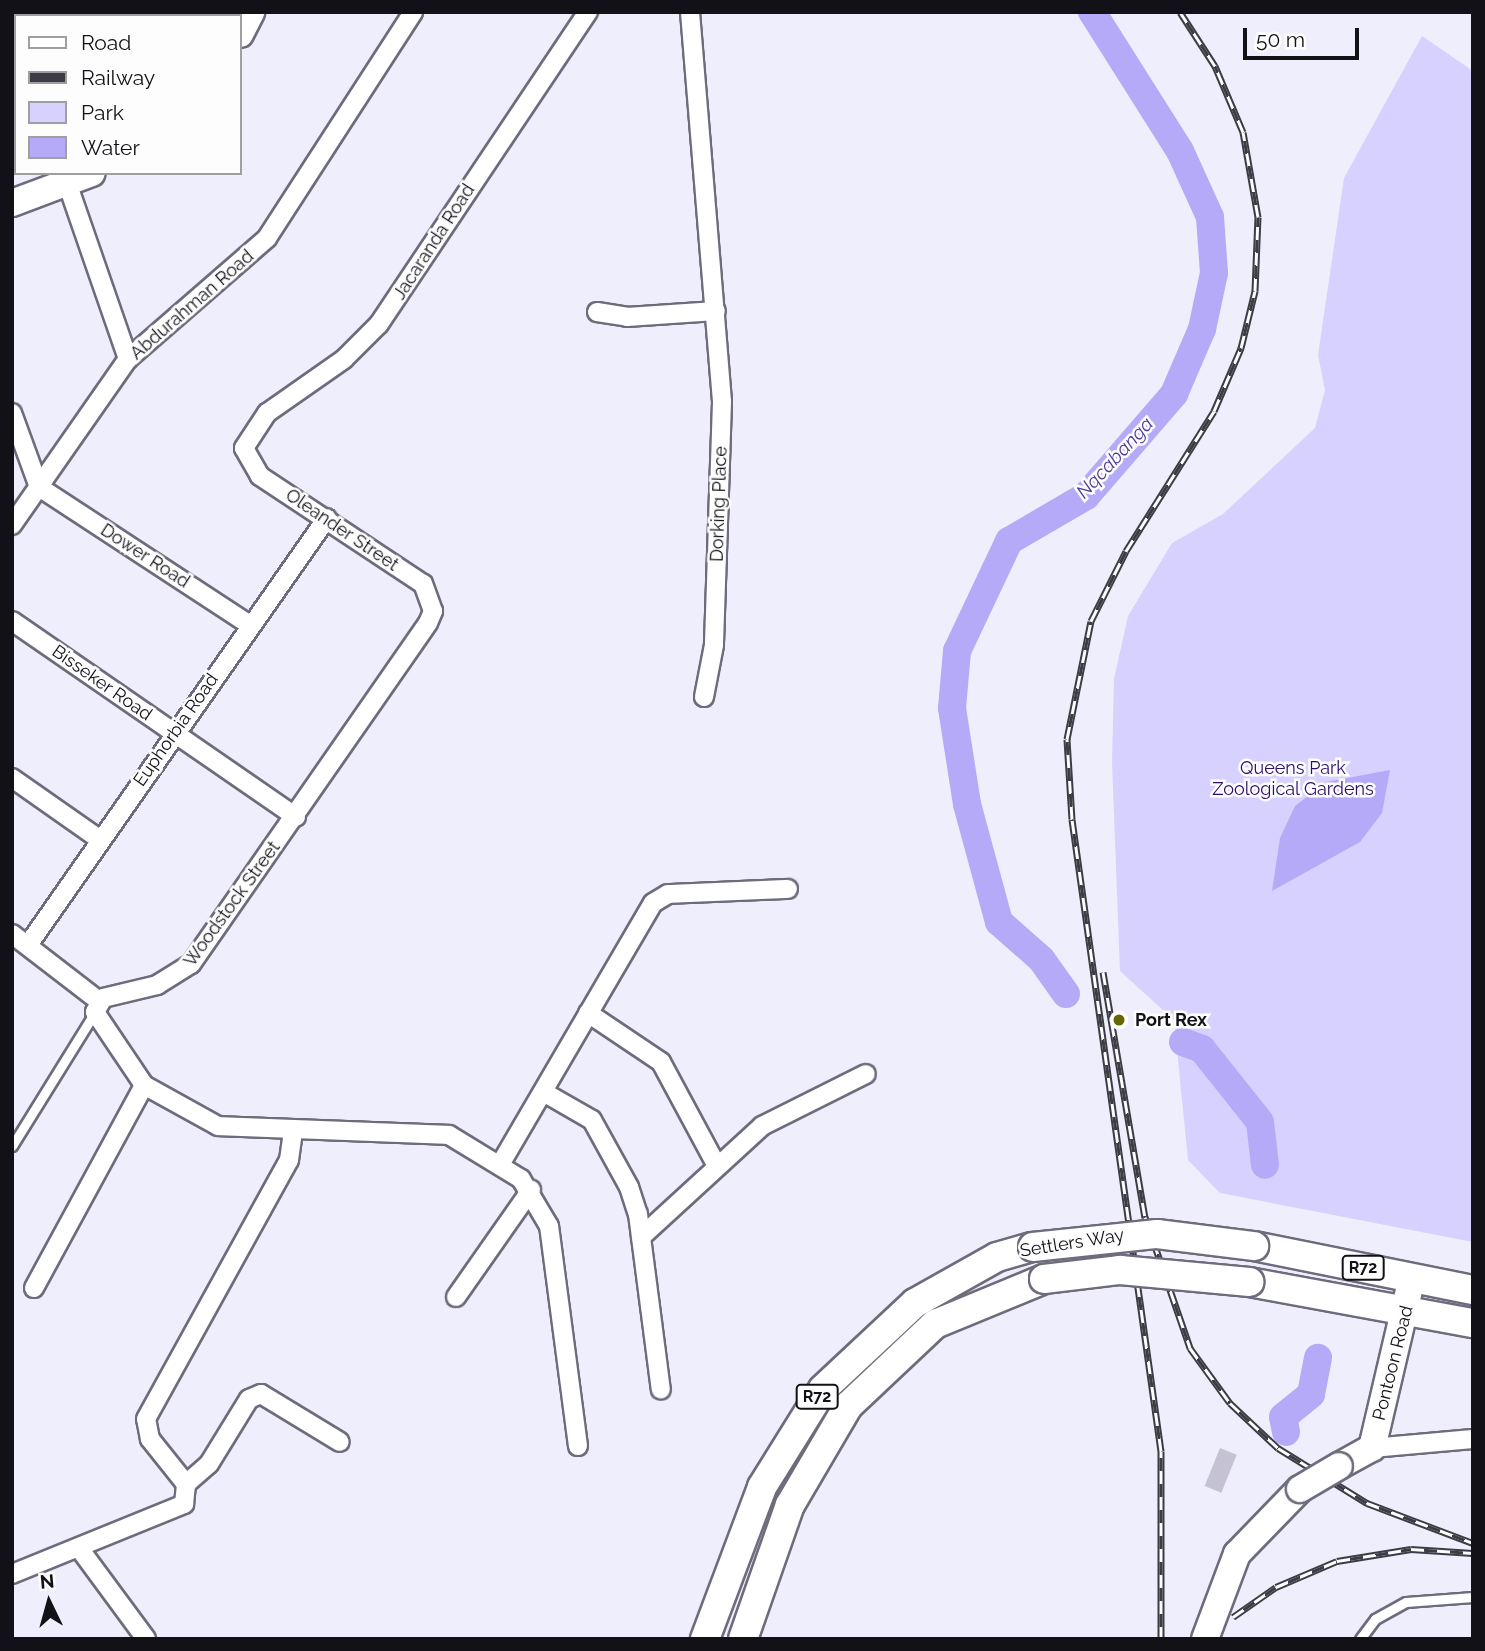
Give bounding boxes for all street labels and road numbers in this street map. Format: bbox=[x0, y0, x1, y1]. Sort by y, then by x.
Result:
street label: Jacaranda Road bbox=[389, 180, 479, 304]
street label: Abdurahman Road bbox=[126, 246, 258, 364]
street label: Dorking Place bbox=[706, 446, 732, 562]
street label: Oleander Street bbox=[281, 484, 403, 576]
street label: Dower Road bbox=[96, 519, 194, 593]
street label: Bisseker Road bbox=[48, 640, 156, 726]
street label: Euphorbia Road bbox=[129, 669, 223, 791]
street label: Woodstock Street bbox=[179, 837, 285, 971]
street label: Settlers Way bbox=[1018, 1224, 1126, 1262]
road number: R72 bbox=[1340, 1256, 1386, 1280]
street label: Pontoon Road bbox=[1368, 1303, 1418, 1423]
road number: R72 bbox=[794, 1385, 840, 1410]

